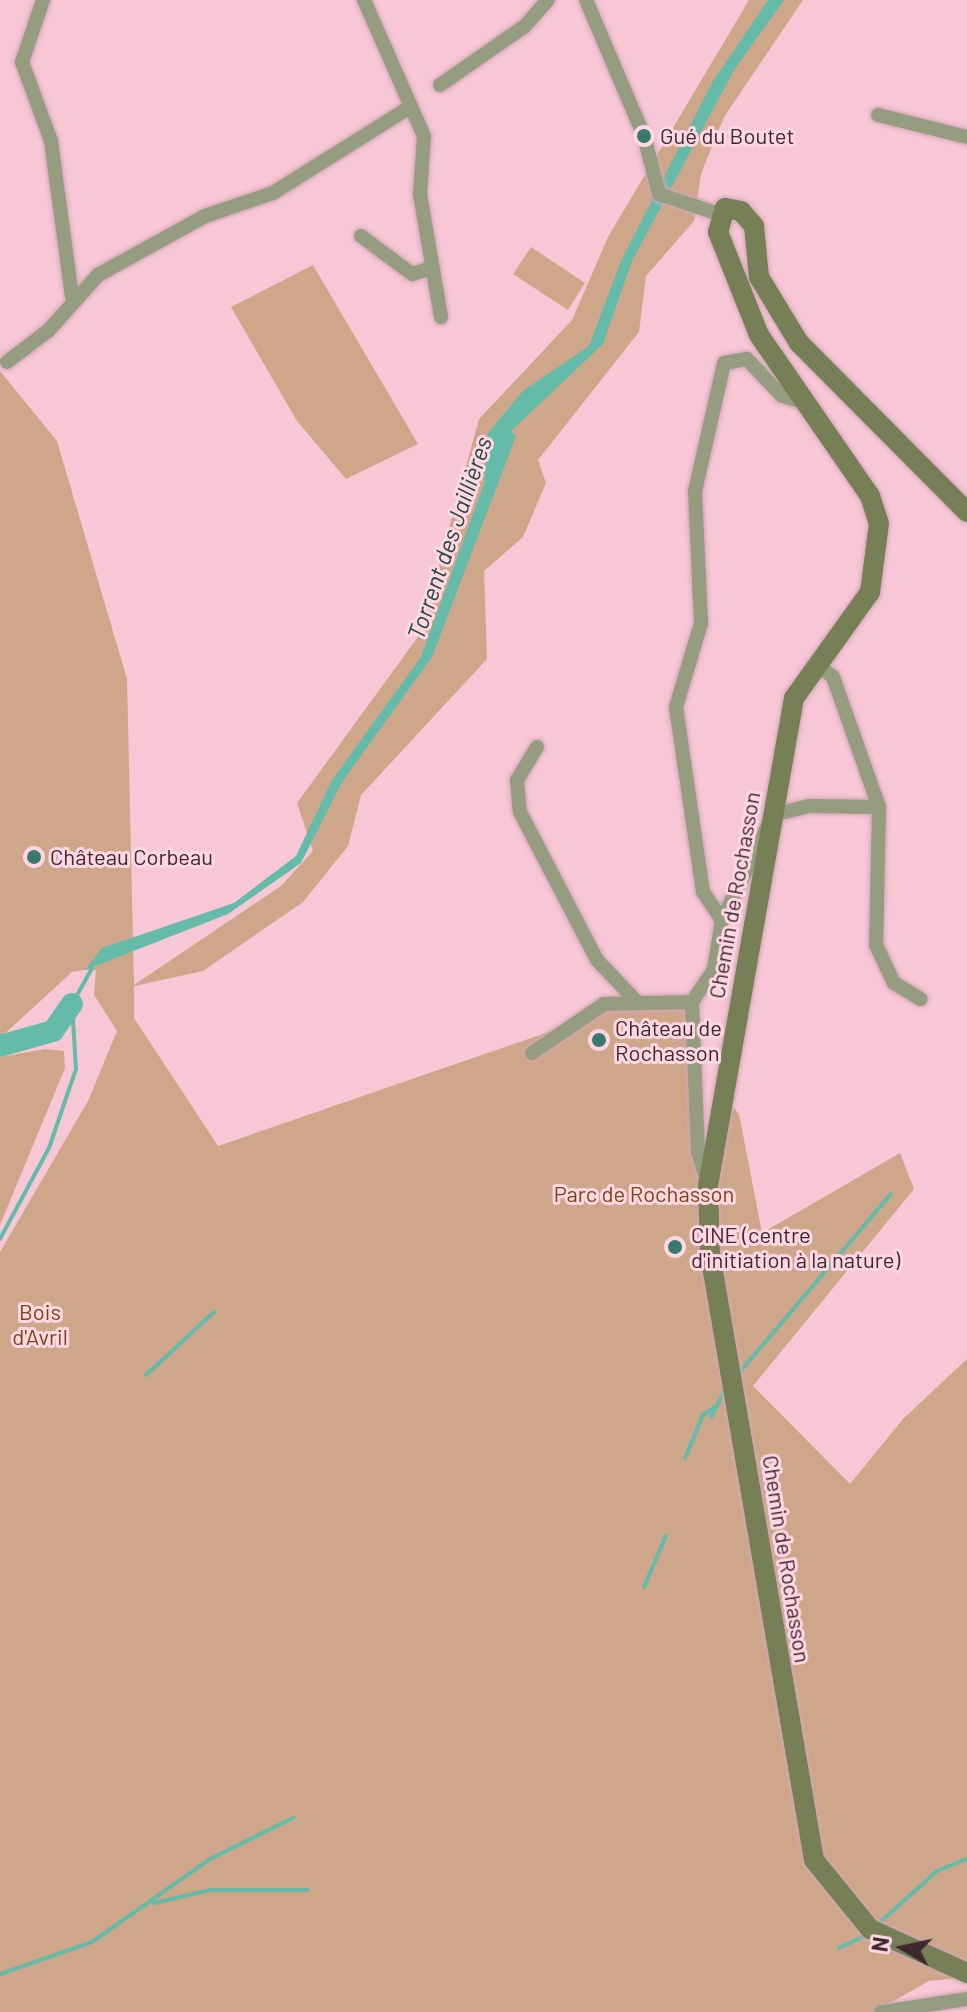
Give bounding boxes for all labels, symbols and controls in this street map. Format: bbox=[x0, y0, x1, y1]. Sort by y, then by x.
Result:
place label: Gué du Boutet bbox=[660, 123, 794, 149]
marker: Gué du Boutet bbox=[635, 127, 653, 145]
water label: Torrent des Jaillières bbox=[401, 433, 497, 643]
street label: Chemin de Rochasson bbox=[703, 790, 765, 1000]
place label: Château Corbeau bbox=[50, 844, 213, 870]
marker: Château Corbeau bbox=[25, 848, 43, 866]
place label: Château de Rochasson bbox=[615, 1014, 722, 1066]
marker: Château de Rochasson bbox=[590, 1031, 608, 1049]
park label: Parc de Rochasson bbox=[554, 1181, 734, 1207]
place label: CINE (centre d'initiation à la nature) bbox=[691, 1221, 900, 1272]
marker: CINE (centre d'initiation à la nature) bbox=[666, 1238, 684, 1256]
park label: Bois d'Avril bbox=[12, 1298, 68, 1350]
street label: Chemin de Rochasson bbox=[758, 1453, 816, 1665]
north arrow bbox=[863, 1908, 943, 1988]
text: N bbox=[865, 1935, 893, 1954]

